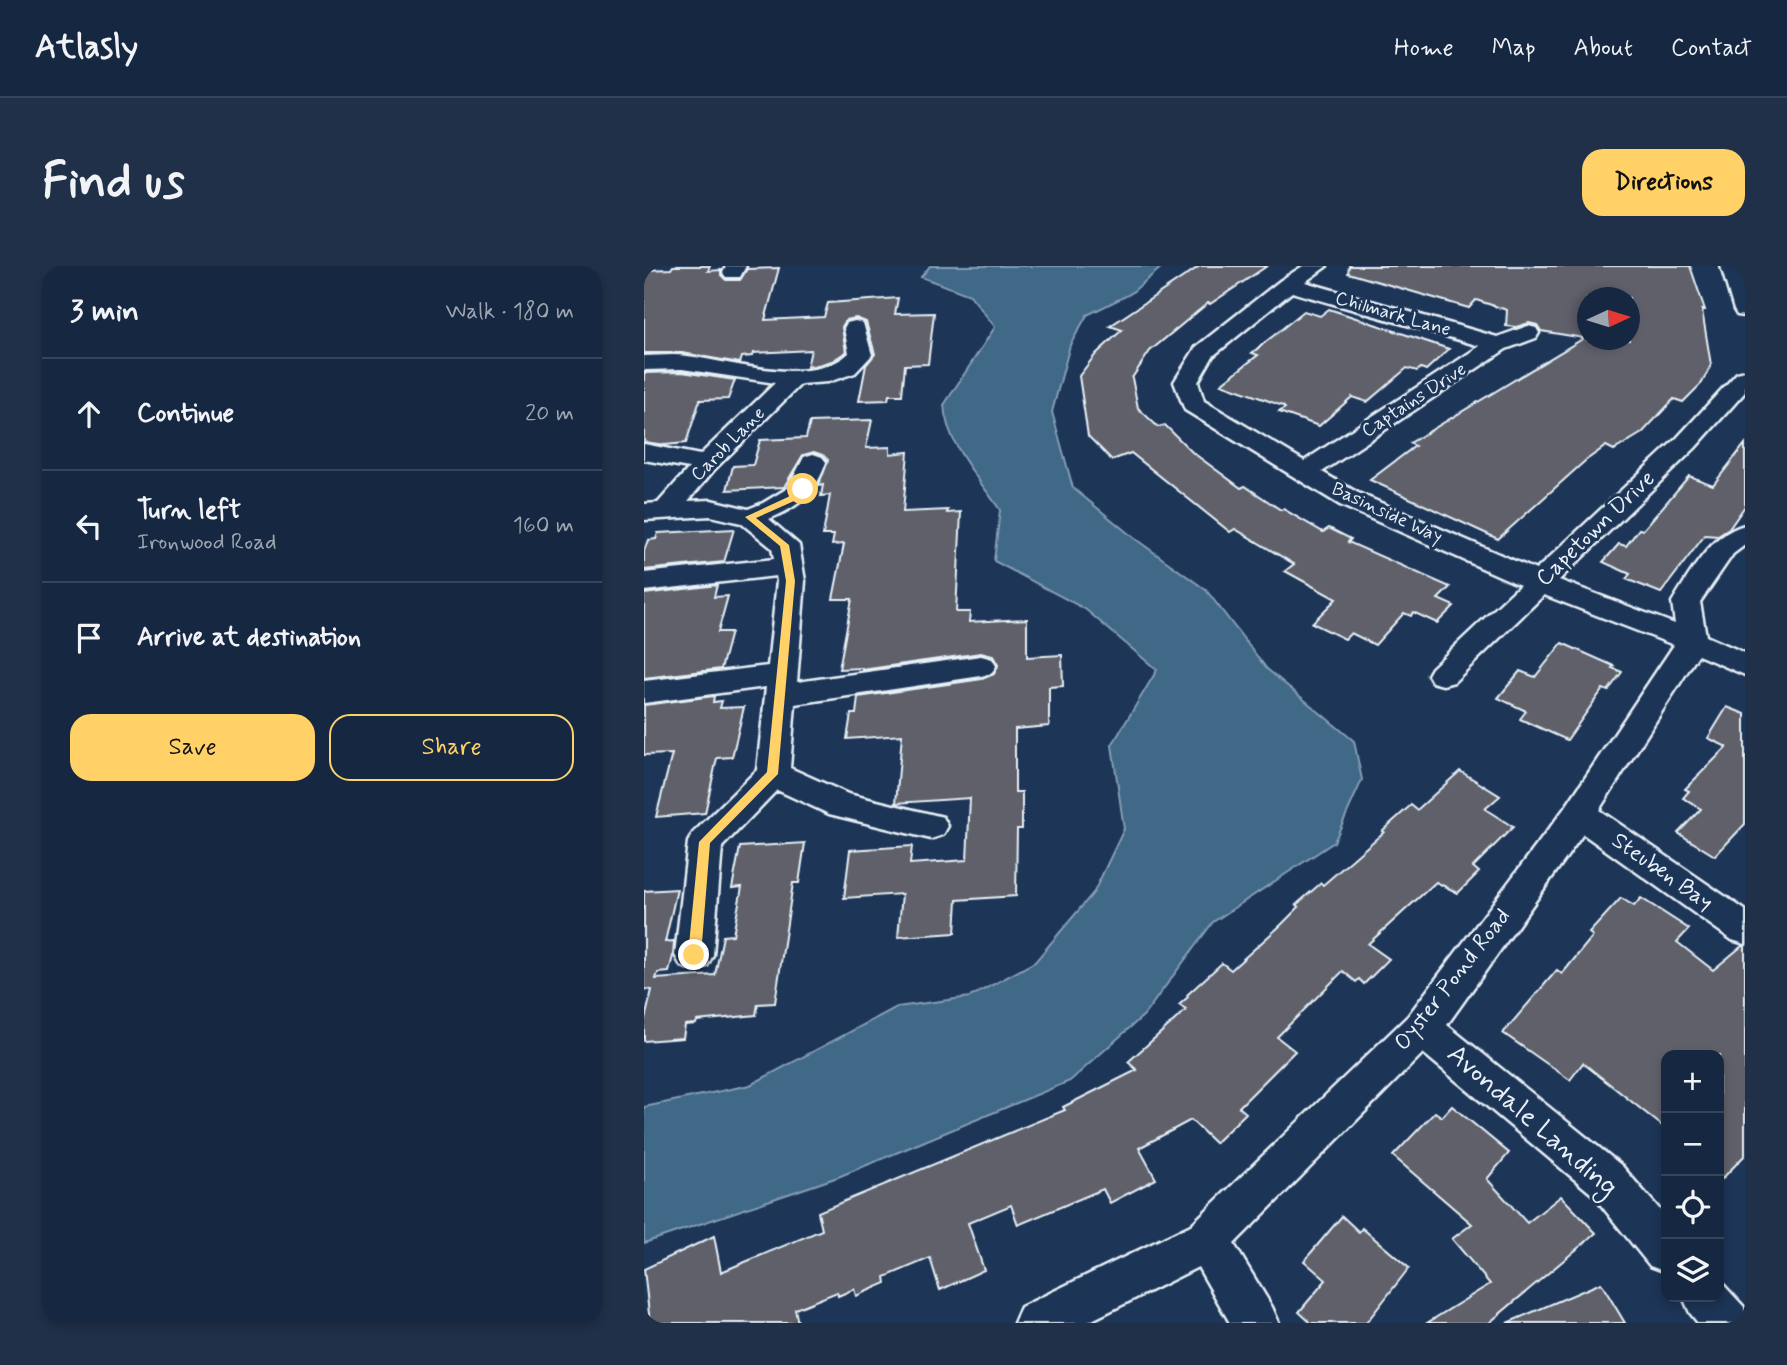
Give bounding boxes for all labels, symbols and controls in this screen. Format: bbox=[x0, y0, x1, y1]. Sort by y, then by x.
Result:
text: Atlasly bbox=[35, 26, 138, 70]
text: Home bbox=[1394, 33, 1454, 64]
text: Map bbox=[1492, 33, 1536, 64]
text: About bbox=[1574, 33, 1633, 64]
text: Contact bbox=[1671, 33, 1752, 64]
button: Directions bbox=[1582, 149, 1745, 216]
text: Find us bbox=[42, 150, 185, 215]
street label: Chilmark Lane bbox=[1332, 286, 1454, 342]
north arrow bbox=[1577, 287, 1640, 350]
text: 3 min bbox=[70, 292, 139, 331]
text: Walk · 180 m bbox=[445, 297, 574, 327]
street label: Captains Drive bbox=[1357, 357, 1471, 443]
icon: ahead bbox=[70, 395, 108, 433]
text: Continue bbox=[137, 397, 234, 431]
text: 20 m bbox=[525, 399, 574, 429]
street label: Carob Lane bbox=[685, 401, 771, 487]
street label: Capetown Drive bbox=[1530, 464, 1662, 594]
route start bbox=[787, 473, 818, 504]
street label: Basinside Way bbox=[1327, 476, 1446, 551]
text: Turn left bbox=[137, 494, 241, 528]
icon: left bbox=[70, 507, 108, 545]
text: 160 m bbox=[513, 511, 574, 541]
text: Ironwood Road bbox=[137, 528, 277, 558]
icon: arrive bbox=[70, 619, 108, 657]
text: Arrive at destination bbox=[137, 621, 361, 655]
button: Save bbox=[70, 714, 315, 781]
button: Share bbox=[329, 714, 574, 781]
street label: Steuben Bay bbox=[1605, 826, 1719, 918]
street label: Oyster Pond Road bbox=[1388, 903, 1518, 1057]
route end bbox=[678, 939, 709, 970]
street label: Avondale Landing bbox=[1437, 1036, 1626, 1207]
map controls bbox=[1661, 1050, 1724, 1302]
button: + bbox=[1661, 1050, 1724, 1113]
button: − bbox=[1661, 1113, 1724, 1176]
button: locate bbox=[1661, 1176, 1724, 1239]
button: layers bbox=[1661, 1239, 1724, 1302]

